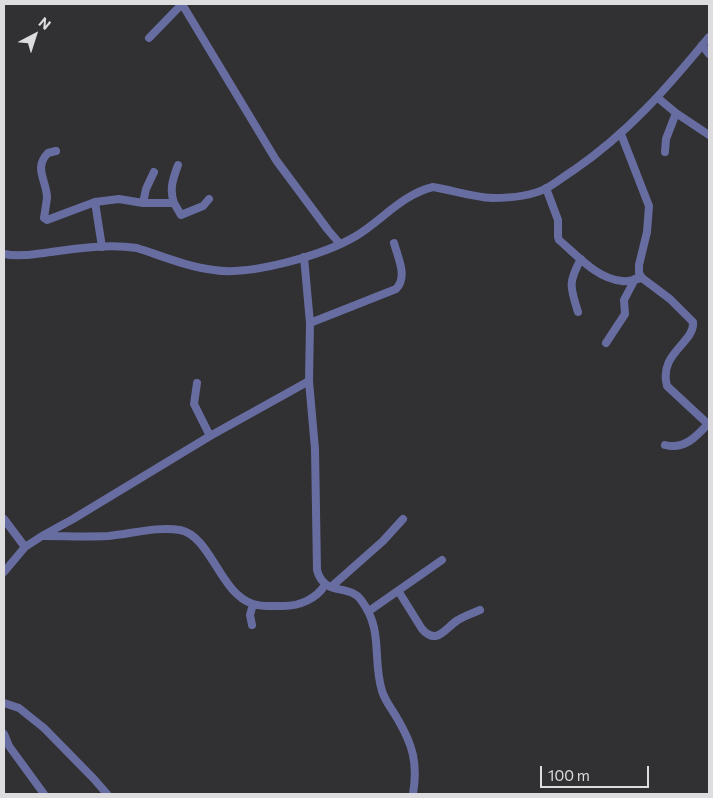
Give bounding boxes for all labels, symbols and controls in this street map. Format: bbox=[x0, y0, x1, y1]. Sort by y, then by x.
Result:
north arrow bbox=[10, 10, 60, 60]
text: N bbox=[35, 13, 54, 33]
scale bar bbox=[543, 756, 652, 788]
text: 100 m bbox=[548, 766, 590, 784]

